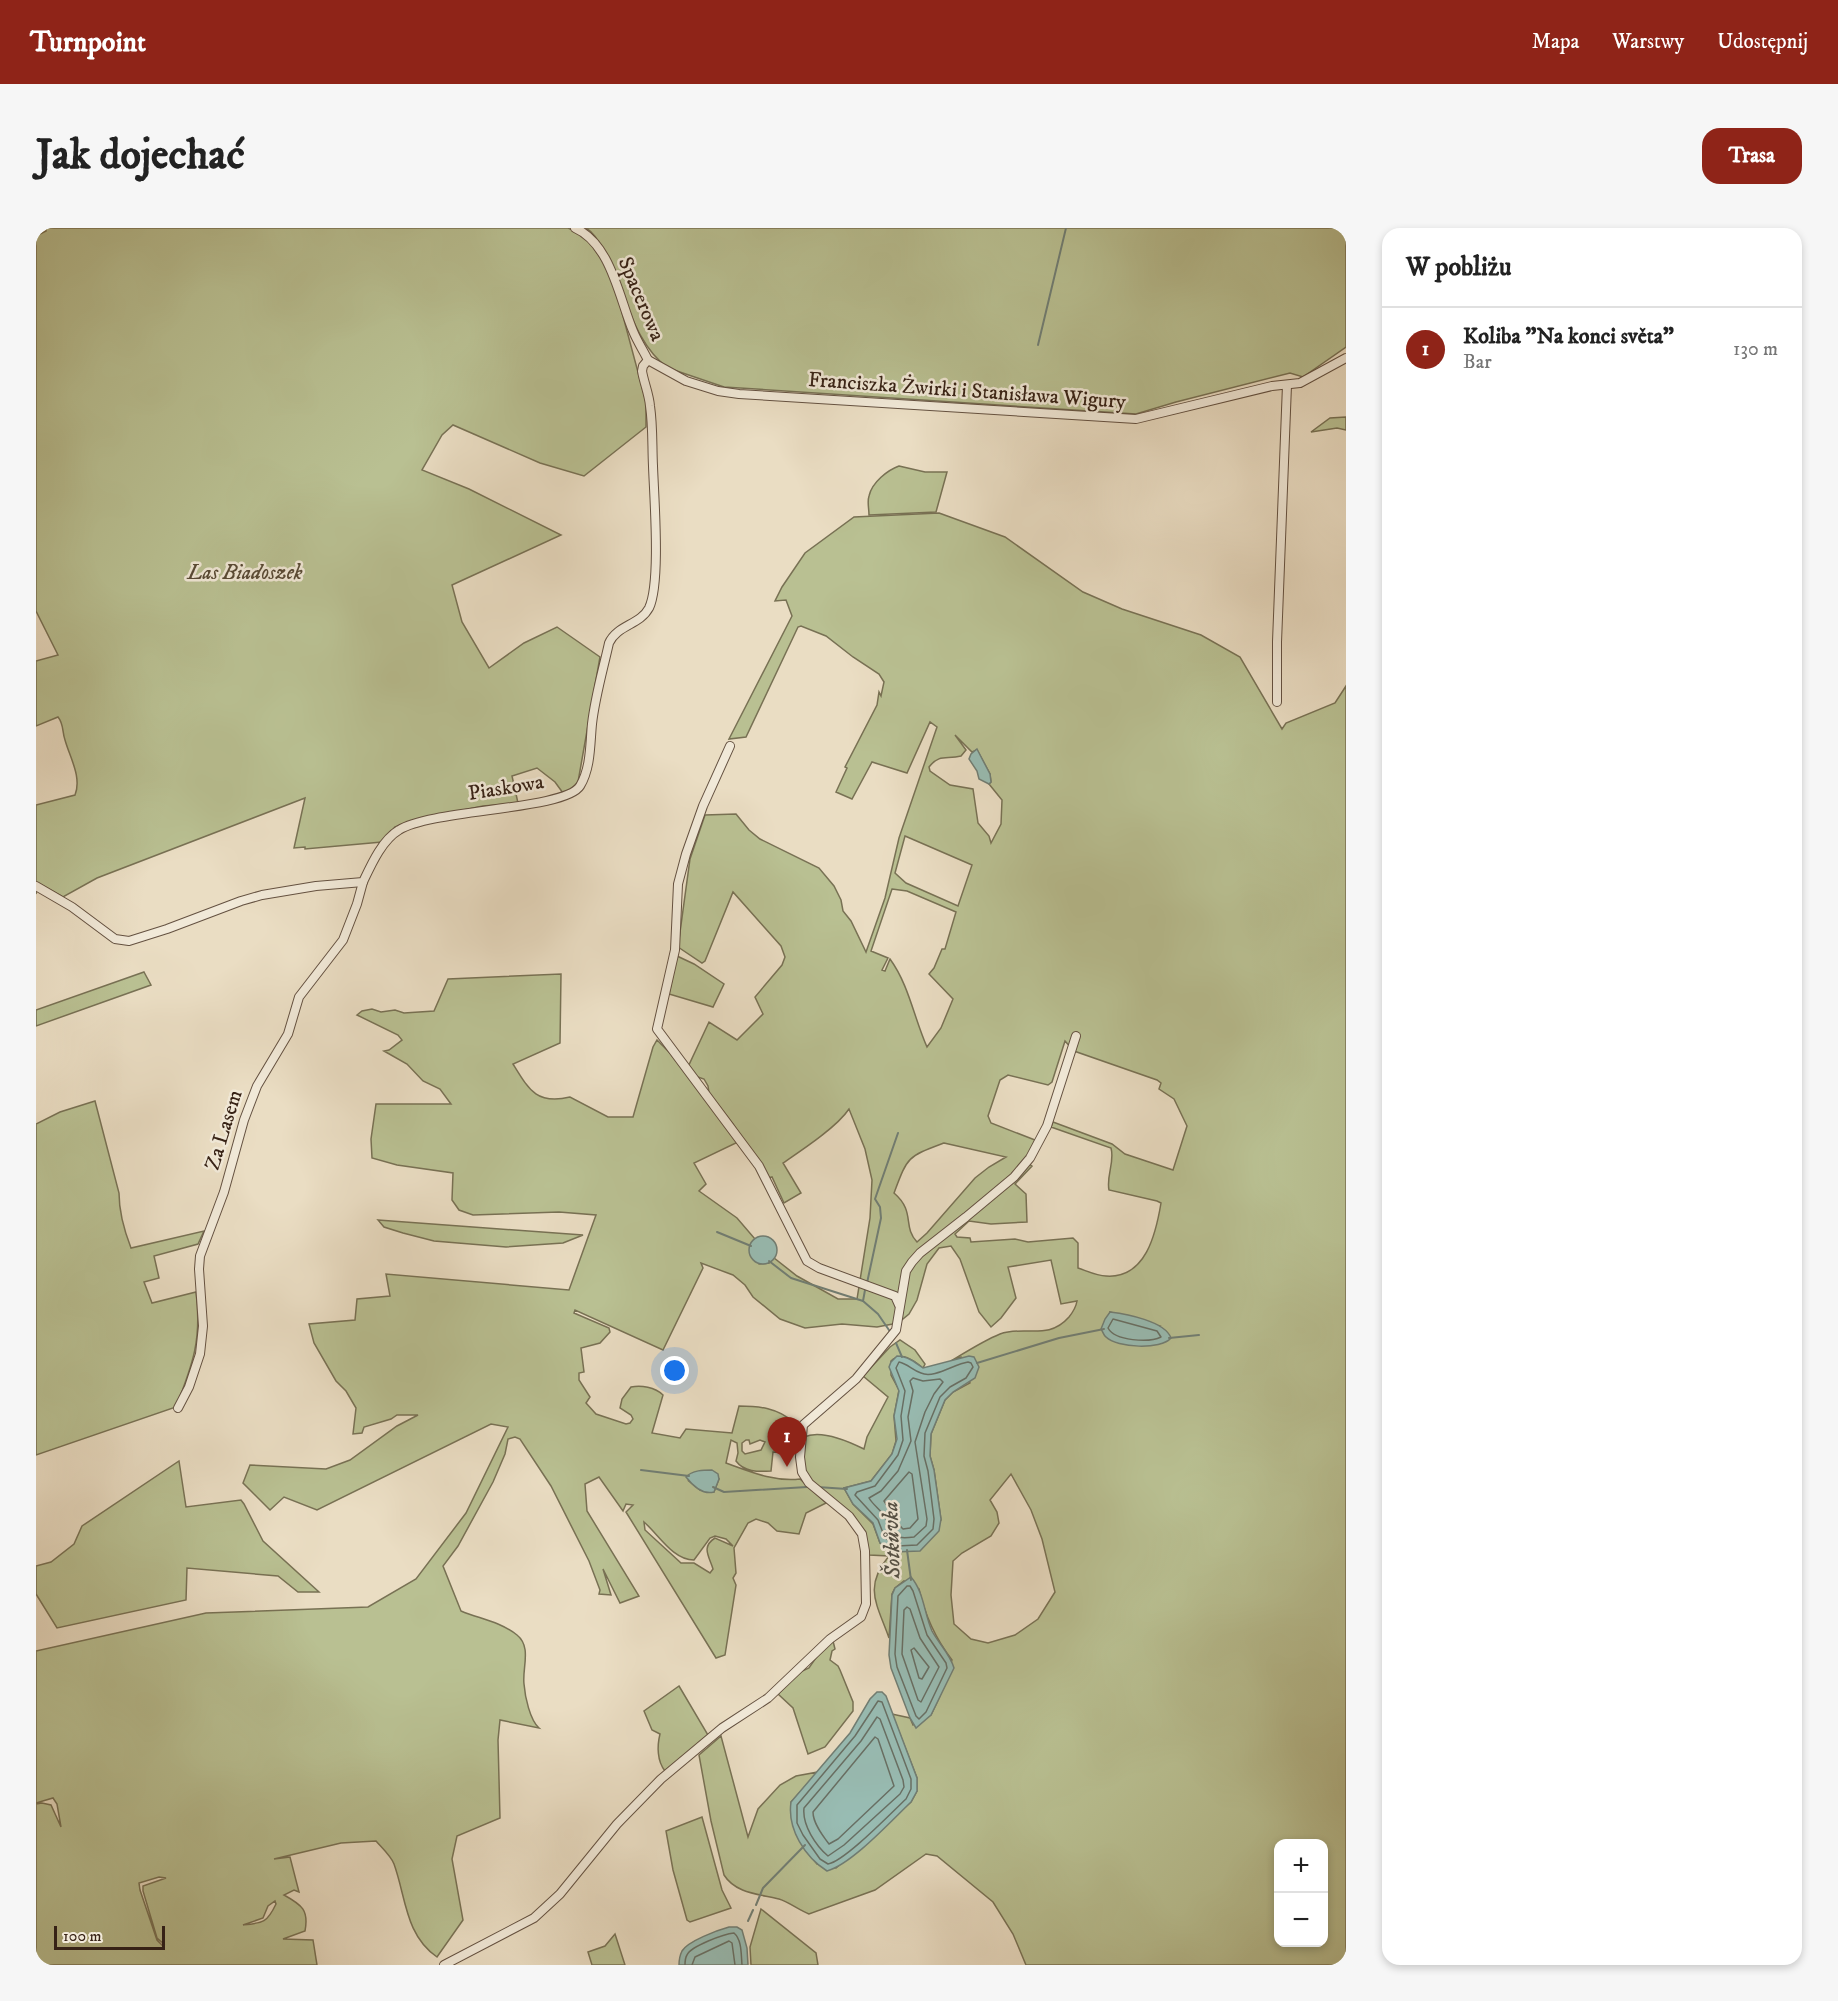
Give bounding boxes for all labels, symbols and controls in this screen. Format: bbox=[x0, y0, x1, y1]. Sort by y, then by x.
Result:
text: Turnpoint bbox=[30, 25, 146, 60]
text: Mapa bbox=[1532, 29, 1579, 55]
text: Warstwy bbox=[1612, 29, 1684, 55]
text: Udostępnij bbox=[1717, 29, 1808, 55]
button: Trasa bbox=[1702, 128, 1802, 184]
text: Jak dojechać bbox=[36, 130, 244, 182]
text: W pobliżu bbox=[1406, 251, 1511, 284]
street label: Spacerowa bbox=[612, 253, 670, 345]
text: Koliba "Na konci světa" bbox=[1463, 323, 1674, 350]
text: 1 bbox=[1422, 337, 1429, 362]
text: 130 m bbox=[1733, 337, 1778, 362]
text: Bar bbox=[1463, 350, 1492, 375]
street label: Franciszka Żwirki i Stanisława Wigury bbox=[807, 366, 1128, 415]
park label: Las Biadoszek bbox=[186, 560, 303, 586]
street label: Piaskowa bbox=[466, 769, 546, 807]
street label: Za Lasem bbox=[200, 1087, 249, 1173]
your location bbox=[660, 1356, 689, 1385]
pin: 1 bbox=[768, 1418, 807, 1467]
water label: Šotkůvka bbox=[877, 1501, 907, 1580]
map controls bbox=[1274, 1839, 1328, 1947]
button: + bbox=[1274, 1839, 1328, 1893]
button: − bbox=[1274, 1893, 1328, 1947]
scale bar bbox=[54, 1923, 165, 1950]
text: 100 m bbox=[63, 1926, 102, 1946]

